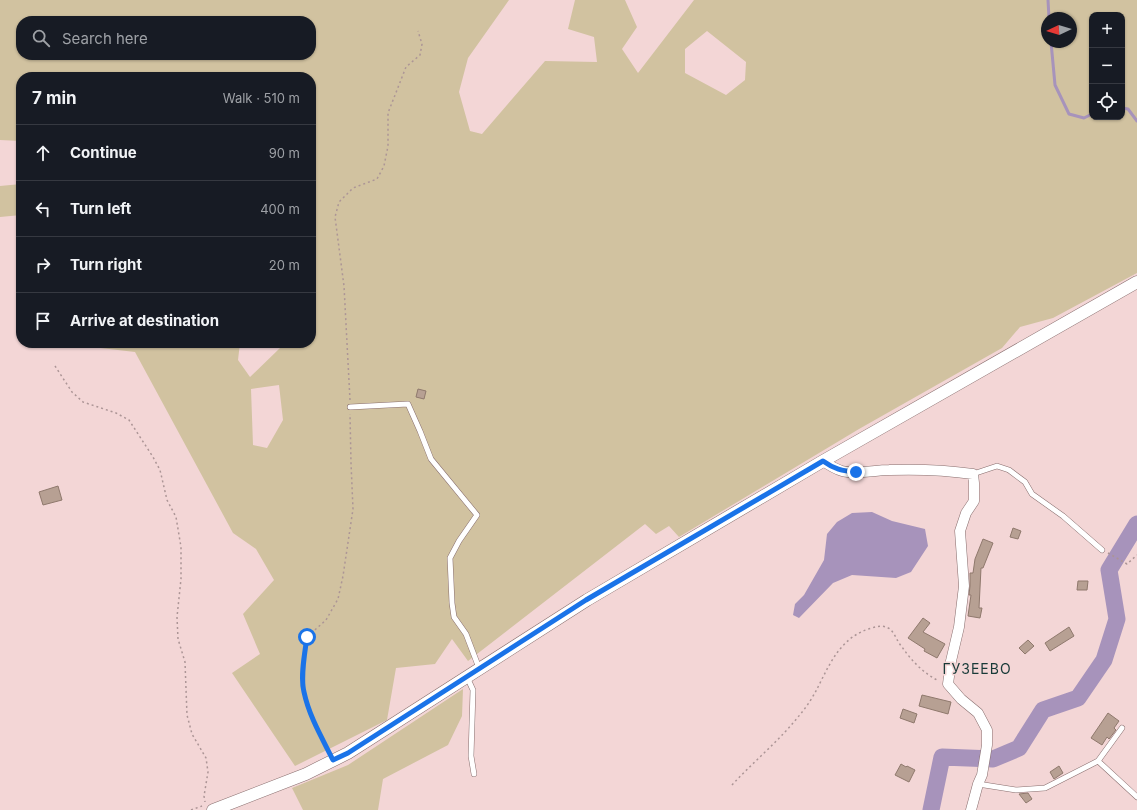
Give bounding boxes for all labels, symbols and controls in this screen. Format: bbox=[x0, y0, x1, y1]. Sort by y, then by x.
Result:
north arrow bbox=[1041, 12, 1077, 48]
map controls bbox=[1089, 12, 1125, 120]
button: + bbox=[1089, 12, 1125, 48]
search box bbox=[16, 16, 316, 60]
icon: search bbox=[30, 27, 52, 49]
text: Search here bbox=[62, 29, 148, 48]
button: − bbox=[1089, 48, 1125, 84]
button: locate bbox=[1089, 84, 1125, 120]
text: 7 min bbox=[32, 88, 77, 108]
text: Walk · 510 m bbox=[223, 90, 300, 106]
icon: ahead bbox=[32, 142, 54, 164]
text: Continue bbox=[70, 143, 137, 162]
text: 90 m bbox=[269, 145, 300, 161]
icon: left bbox=[32, 198, 54, 220]
text: Turn left bbox=[70, 199, 131, 218]
text: 400 m bbox=[260, 201, 300, 217]
icon: right bbox=[32, 254, 54, 276]
text: Turn right bbox=[70, 255, 142, 274]
text: 20 m bbox=[269, 257, 300, 273]
icon: arrive bbox=[32, 310, 54, 332]
text: Arrive at destination bbox=[70, 311, 219, 330]
route end bbox=[847, 463, 865, 481]
route start bbox=[298, 628, 316, 646]
district label: ГУЗЕЕВО bbox=[942, 660, 1012, 677]

